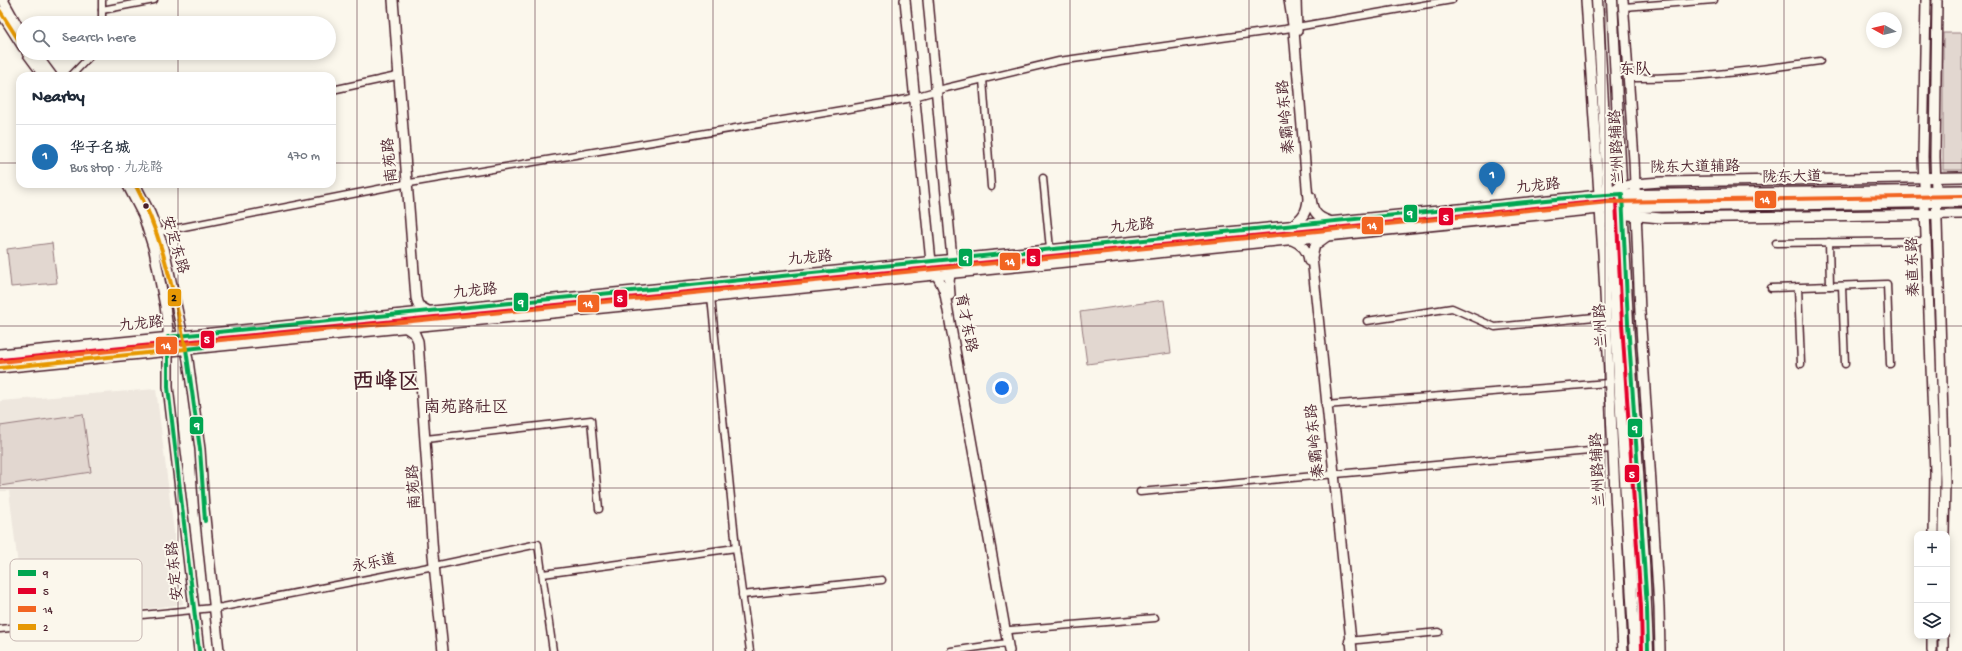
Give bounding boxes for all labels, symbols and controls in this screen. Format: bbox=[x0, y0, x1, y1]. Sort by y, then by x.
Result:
north arrow bbox=[1866, 12, 1902, 48]
search box bbox=[16, 16, 336, 60]
icon: search bbox=[30, 27, 52, 49]
text: Search here bbox=[62, 29, 136, 47]
district label: 东队 bbox=[1619, 61, 1651, 81]
street label: 秦霸岭东路 bbox=[1275, 79, 1299, 155]
text: Nearby bbox=[32, 88, 85, 108]
street label: 兰州路辅路 bbox=[1606, 109, 1629, 185]
street label: 南苑路 bbox=[379, 137, 402, 183]
text: 华子名城 bbox=[70, 140, 130, 158]
text: 1 bbox=[42, 149, 48, 164]
text: 470 m bbox=[287, 149, 320, 164]
street label: 陇东大道辅路 bbox=[1650, 158, 1740, 178]
text: Bus stop · 九龙路 bbox=[70, 161, 163, 176]
pin: 1 bbox=[1479, 162, 1505, 195]
street label: 陇东大道 bbox=[1762, 168, 1822, 188]
street label: 九龙路 bbox=[1515, 176, 1561, 198]
line badge: 14 bbox=[1754, 190, 1777, 209]
text: 14 bbox=[1759, 195, 1771, 207]
unlabelled marker bbox=[141, 201, 151, 211]
line badge: 9 bbox=[1403, 204, 1418, 223]
line badge: 5 bbox=[1438, 207, 1454, 226]
text: 9 bbox=[1406, 209, 1413, 221]
text: 5 bbox=[1443, 213, 1449, 225]
street label: 安定东路 bbox=[157, 214, 191, 276]
street label: 九龙路 bbox=[1109, 216, 1155, 238]
line badge: 14 bbox=[1361, 216, 1384, 235]
text: 14 bbox=[1366, 221, 1378, 233]
street label: 秦直东路 bbox=[1904, 237, 1924, 297]
street label: 九龙路 bbox=[787, 248, 833, 270]
line badge: 9 bbox=[958, 248, 973, 267]
line badge: 5 bbox=[1026, 248, 1041, 267]
line badge: 14 bbox=[999, 252, 1021, 271]
text: 9 bbox=[962, 254, 969, 266]
text: 5 bbox=[1030, 254, 1036, 266]
text: 14 bbox=[1004, 257, 1016, 269]
street label: 九龙路 bbox=[452, 281, 498, 303]
line badge: 2 bbox=[167, 288, 182, 307]
line badge: 5 bbox=[613, 289, 628, 308]
line badge: 9 bbox=[513, 292, 529, 312]
street label: 育才东路 bbox=[950, 292, 980, 354]
text: 2 bbox=[171, 293, 177, 305]
line badge: 14 bbox=[577, 294, 600, 313]
text: 5 bbox=[617, 294, 623, 306]
text: 9 bbox=[517, 298, 524, 310]
text: 14 bbox=[582, 299, 594, 311]
street label: 兰州路 bbox=[1591, 303, 1612, 349]
street label: 九龙路 bbox=[118, 314, 164, 336]
line badge: 5 bbox=[200, 330, 215, 349]
text: 5 bbox=[204, 335, 210, 347]
line badge: 14 bbox=[155, 336, 178, 355]
text: 14 bbox=[160, 341, 172, 353]
district label: 西峰区 bbox=[352, 369, 421, 397]
your location bbox=[992, 378, 1012, 398]
district label: 南苑路社区 bbox=[424, 397, 509, 419]
street label: 秦霸岭东路 bbox=[1303, 403, 1329, 479]
line badge: 9 bbox=[189, 416, 204, 435]
line badge: 9 bbox=[1627, 418, 1643, 438]
text: 9 bbox=[193, 421, 200, 433]
text: 9 bbox=[1631, 424, 1638, 436]
street label: 兰州路辅路 bbox=[1587, 432, 1610, 508]
street label: 南苑路 bbox=[404, 464, 425, 510]
line badge: 5 bbox=[1624, 464, 1640, 483]
text: 5 bbox=[1629, 470, 1635, 482]
map controls bbox=[1914, 531, 1950, 639]
button: + bbox=[1914, 531, 1950, 567]
street label: 安定东路 bbox=[164, 540, 188, 602]
street label: 永乐道 bbox=[350, 551, 398, 577]
legend bbox=[10, 559, 142, 641]
button: − bbox=[1914, 567, 1950, 603]
text: 9 bbox=[42, 569, 49, 581]
text: 5 bbox=[43, 587, 49, 599]
button: layers bbox=[1914, 603, 1950, 639]
text: 14 bbox=[42, 605, 53, 617]
text: 2 bbox=[43, 623, 49, 635]

